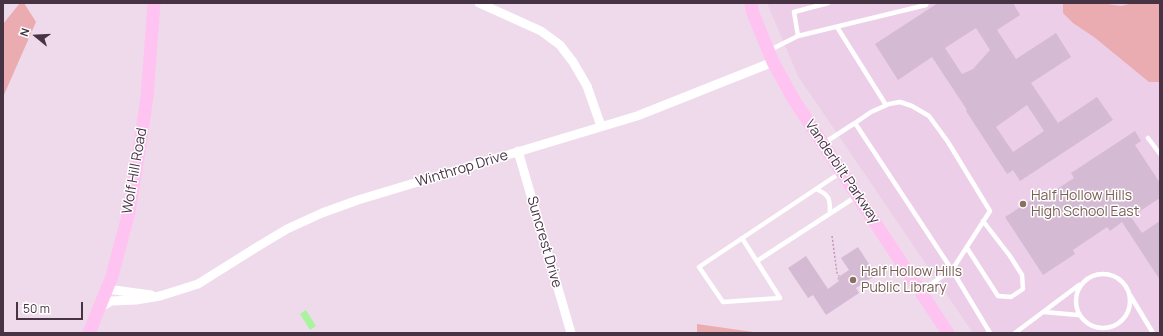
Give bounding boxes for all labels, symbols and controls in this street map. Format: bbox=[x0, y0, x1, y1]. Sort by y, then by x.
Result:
north arrow bbox=[16, 16, 56, 56]
text: N bbox=[16, 26, 32, 38]
street label: Vanderbilt Parkway bbox=[801, 117, 883, 227]
street label: Wolf Hill Road bbox=[119, 127, 151, 215]
street label: Winthrop Drive bbox=[414, 147, 510, 191]
place label: Half Hollow Hills High School East bbox=[1031, 188, 1139, 220]
street label: Suncrest Drive bbox=[523, 194, 565, 290]
marker: Half Hollow Hills High School East bbox=[1018, 199, 1028, 209]
place label: Half Hollow Hills Public Library bbox=[861, 264, 962, 296]
marker: Half Hollow Hills Public Library bbox=[848, 275, 858, 285]
scale bar bbox=[18, 294, 85, 320]
text: 50 m bbox=[23, 300, 50, 317]

